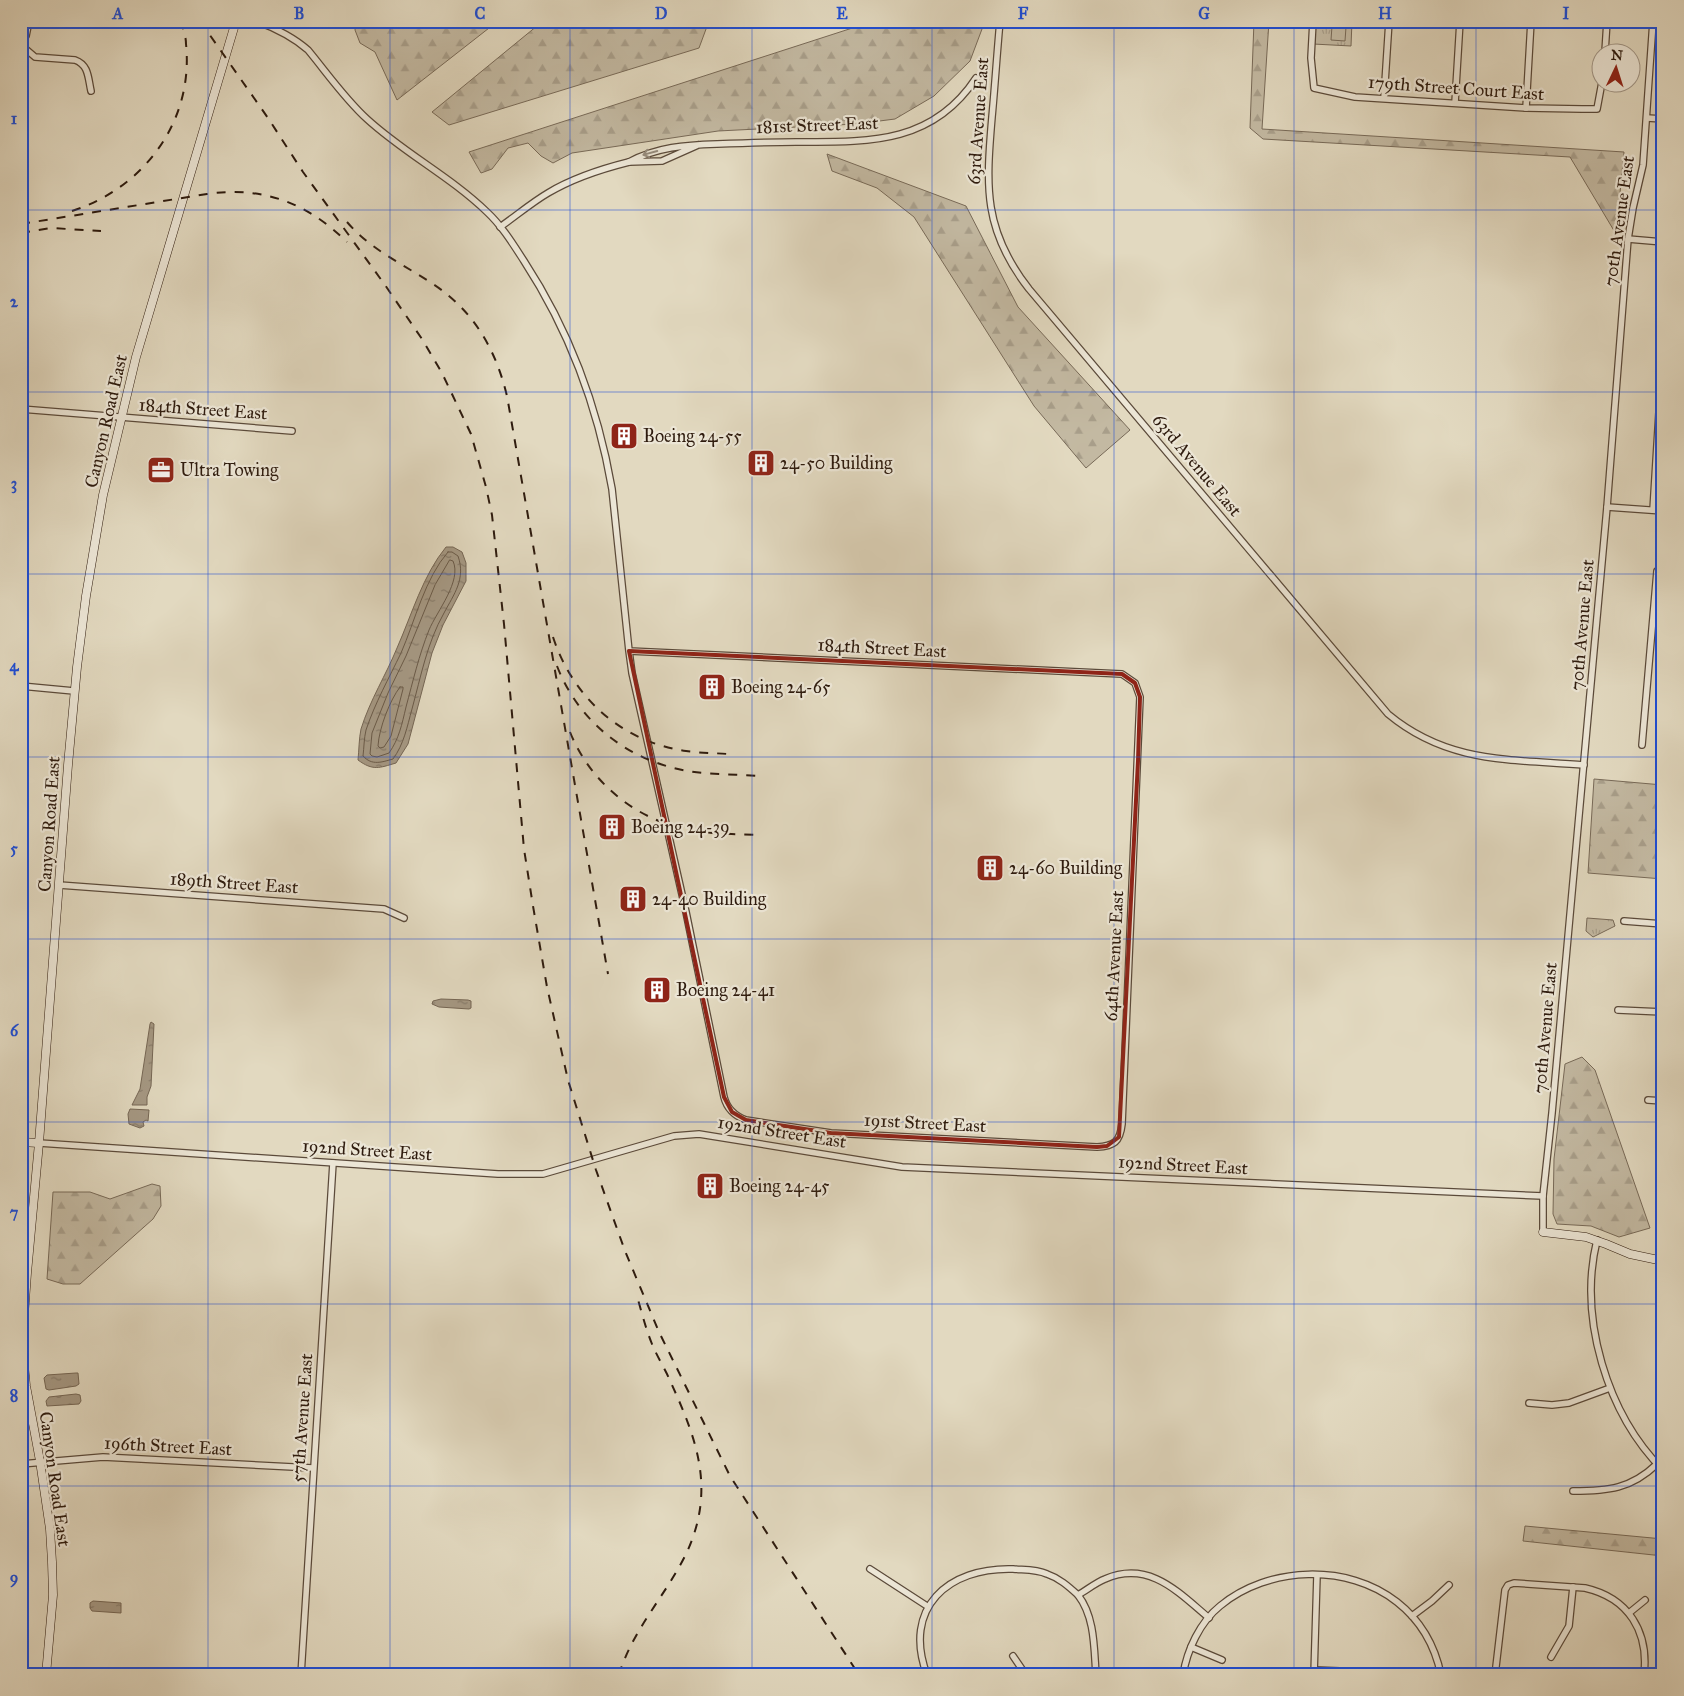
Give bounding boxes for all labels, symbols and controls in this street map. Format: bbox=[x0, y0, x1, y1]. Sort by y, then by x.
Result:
text: A bbox=[112, 4, 124, 23]
text: B bbox=[294, 4, 304, 23]
text: C bbox=[475, 4, 486, 23]
text: D bbox=[655, 4, 668, 23]
text: E bbox=[836, 4, 848, 23]
text: F bbox=[1018, 4, 1029, 23]
text: G bbox=[1198, 4, 1210, 23]
text: H bbox=[1378, 4, 1392, 23]
text: I bbox=[1563, 4, 1570, 23]
north arrow bbox=[1592, 42, 1642, 92]
text: N bbox=[1610, 47, 1624, 64]
street label: 63rd Avenue East bbox=[963, 56, 993, 185]
street label: 179th Street Court East bbox=[1367, 71, 1546, 105]
text: 1 bbox=[11, 109, 18, 128]
street label: 181st Street East bbox=[755, 112, 879, 138]
one-way arrow bbox=[643, 149, 659, 158]
street label: 70th Avenue East bbox=[1599, 154, 1639, 288]
text: 2 bbox=[10, 292, 19, 311]
street label: Canyon Road East bbox=[80, 352, 132, 490]
street label: 184th Street East bbox=[138, 394, 269, 425]
street label: 63rd Avenue East bbox=[1148, 409, 1247, 521]
building icon: Boeing 24-55 bbox=[609, 421, 639, 451]
place label: Boeing 24-55 bbox=[643, 425, 742, 448]
building icon: 24-50 Building bbox=[746, 448, 776, 478]
place label: 24-50 Building bbox=[780, 452, 893, 475]
office icon: Ultra Towing bbox=[146, 455, 176, 485]
place label: Ultra Towing bbox=[180, 459, 279, 482]
text: 3 bbox=[11, 474, 17, 494]
street label: 70th Avenue East bbox=[1565, 558, 1599, 692]
street label: 184th Street East bbox=[817, 634, 948, 662]
text: 4 bbox=[10, 656, 20, 676]
building icon: Boeing 24-65 bbox=[697, 672, 727, 702]
place label: Boeing 24-65 bbox=[731, 676, 831, 699]
street label: Canyon Road East bbox=[33, 755, 65, 893]
building icon: Boeing 24-39 bbox=[597, 812, 627, 842]
place label: Boeing 24-39 bbox=[631, 816, 730, 839]
text: 5 bbox=[10, 839, 18, 858]
building icon: 24-60 Building bbox=[975, 853, 1005, 883]
place label: 24-60 Building bbox=[1009, 857, 1123, 880]
street label: 189th Street East bbox=[169, 868, 300, 899]
building icon: 24-40 Building bbox=[618, 884, 648, 914]
place label: 24-40 Building bbox=[652, 888, 767, 911]
street label: 64th Avenue East bbox=[1100, 889, 1128, 1022]
street label: 70th Avenue East bbox=[1528, 961, 1562, 1095]
building icon: Boeing 24-41 bbox=[642, 975, 672, 1005]
place label: Boeing 24-41 bbox=[676, 979, 775, 1002]
text: 6 bbox=[10, 1021, 19, 1040]
street label: 191st Street East bbox=[863, 1109, 987, 1137]
street label: 192nd Street East bbox=[716, 1111, 849, 1153]
street label: 192nd Street East bbox=[301, 1134, 433, 1166]
street label: 192nd Street East bbox=[1117, 1151, 1249, 1179]
building icon: Boeing 24-45 bbox=[695, 1171, 725, 1201]
place label: Boeing 24-45 bbox=[729, 1175, 830, 1198]
text: 7 bbox=[10, 1203, 19, 1222]
street label: 57th Avenue East bbox=[287, 1352, 318, 1483]
text: 8 bbox=[10, 1386, 18, 1405]
street label: Canyon Road East bbox=[35, 1410, 75, 1549]
street label: 196th Street East bbox=[103, 1432, 233, 1460]
text: 9 bbox=[10, 1568, 18, 1588]

